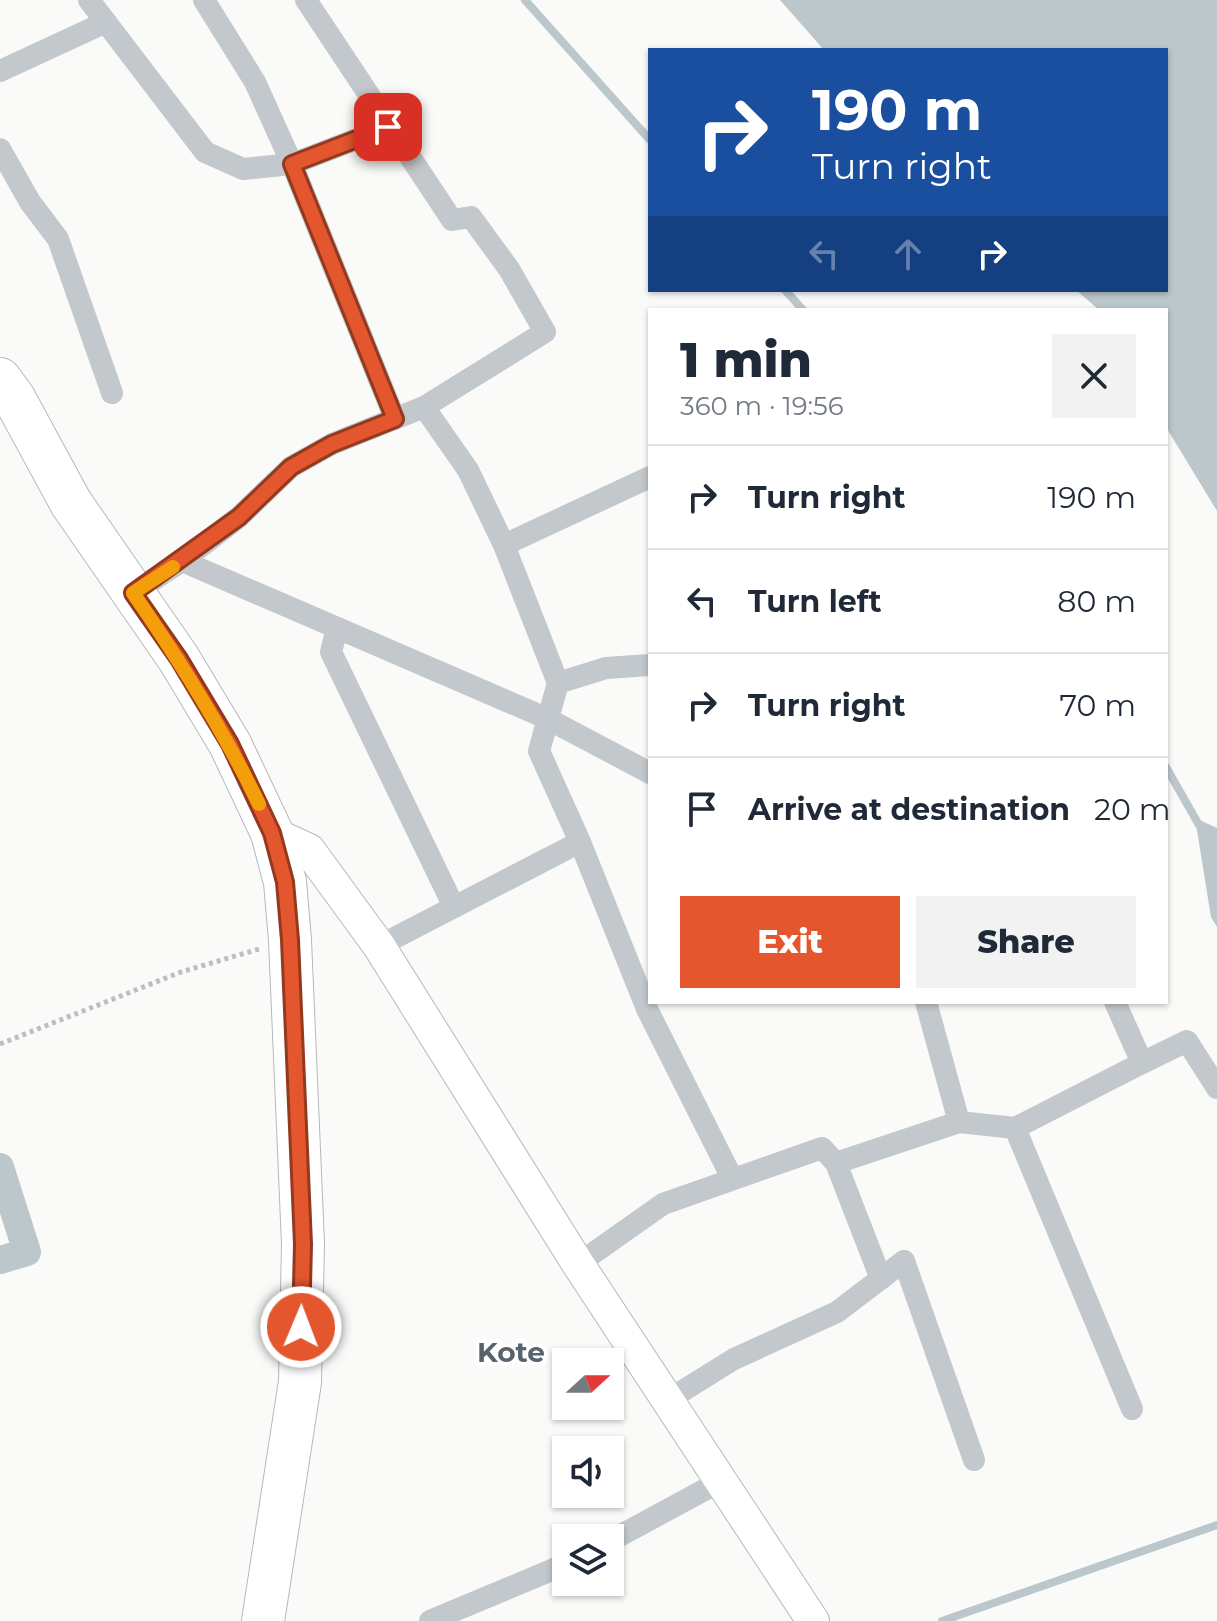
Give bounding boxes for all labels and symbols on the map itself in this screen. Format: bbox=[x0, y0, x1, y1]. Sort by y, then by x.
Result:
pin bbox=[354, 93, 422, 161]
position arrow bbox=[259, 1285, 343, 1369]
district label: Kote bbox=[477, 1335, 545, 1369]
north arrow bbox=[552, 1348, 624, 1420]

